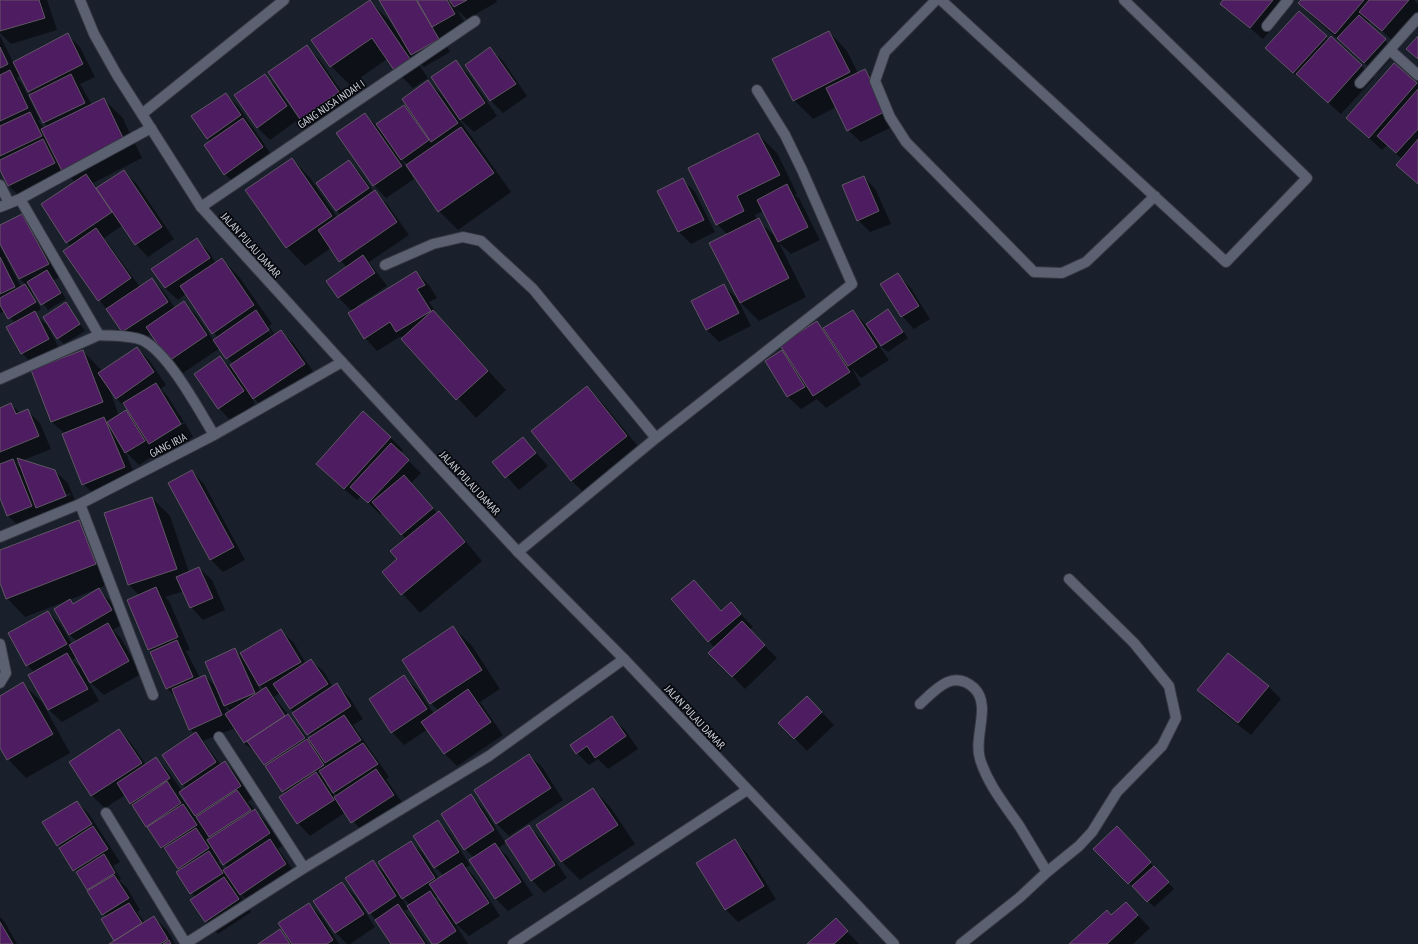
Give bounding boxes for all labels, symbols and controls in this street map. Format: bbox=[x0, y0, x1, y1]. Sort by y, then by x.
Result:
street label: GANG NUSA INDAH I bbox=[295, 76, 367, 132]
street label: JALAN PULAU DAMAR bbox=[217, 209, 284, 280]
street label: GANG IRJA bbox=[147, 429, 190, 460]
street label: JALAN PULAU DAMAR bbox=[436, 447, 503, 518]
street label: JALAN PULAU DAMAR bbox=[661, 681, 728, 752]

